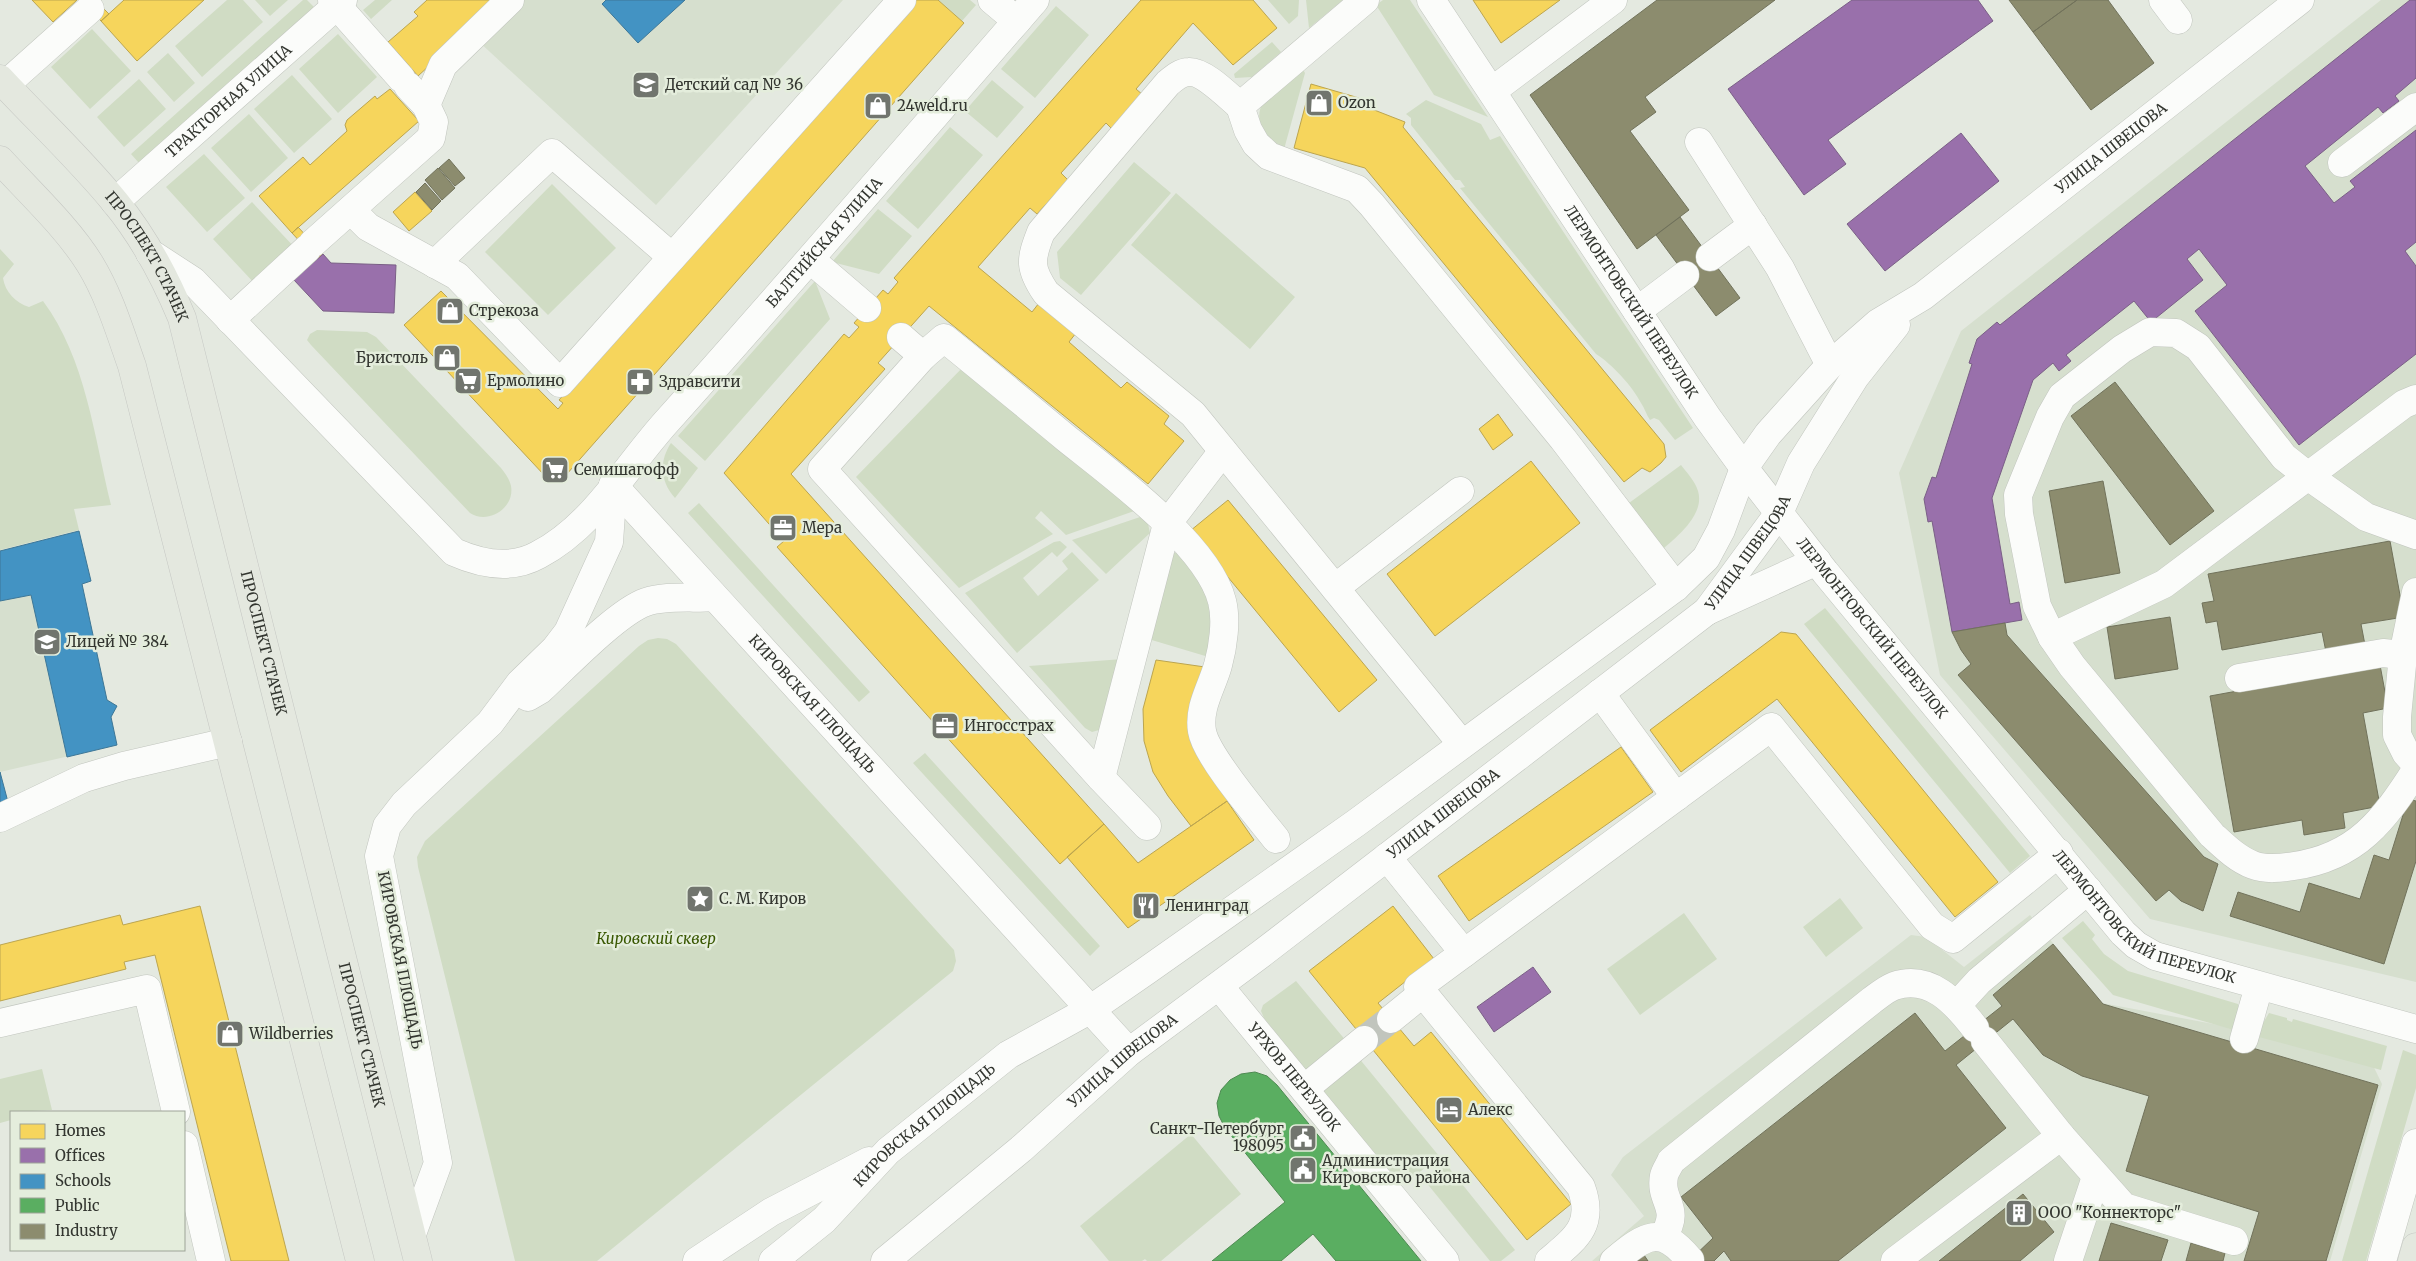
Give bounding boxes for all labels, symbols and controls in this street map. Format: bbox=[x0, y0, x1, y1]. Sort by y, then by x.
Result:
street label: ТРАКТОРНАЯ УЛИЦА bbox=[161, 40, 296, 162]
school or university icon: Детский сад № 36 bbox=[631, 70, 661, 100]
place label: Детский сад № 36 bbox=[665, 75, 803, 94]
shop icon: Ozon bbox=[1304, 88, 1334, 118]
shop icon: 24weld.ru bbox=[863, 91, 893, 121]
place label: Ozon bbox=[1338, 93, 1376, 112]
place label: 24weld.ru bbox=[897, 96, 968, 115]
street label: УЛИЦА ШВЕЦОВА bbox=[2051, 98, 2171, 198]
street label: БАЛТИЙСКАЯ УЛИЦА bbox=[762, 173, 886, 311]
street label: ПРОСПЕКТ СТАЧЕК bbox=[101, 187, 193, 325]
street label: ЛЕРМОНТОВСКИЙ ПЕРЕУЛОК bbox=[1560, 201, 1702, 402]
shop icon: Стрекоза bbox=[435, 296, 465, 326]
place label: Стрекоза bbox=[469, 301, 539, 320]
shop icon: Бристоль bbox=[432, 343, 462, 373]
place label: Бристоль bbox=[356, 348, 428, 367]
supermarket icon: Ермолино bbox=[453, 366, 483, 396]
pharmacy icon: Здравсити bbox=[625, 367, 655, 397]
place label: Ермолино bbox=[487, 371, 565, 390]
place label: Здравсити bbox=[659, 372, 741, 391]
supermarket icon: Семишагофф bbox=[540, 455, 570, 485]
place label: Семишагофф bbox=[574, 460, 679, 479]
street label: УЛИЦА ШВЕЦОВА bbox=[1700, 492, 1795, 614]
office icon: Мера bbox=[768, 513, 798, 543]
place label: Мера bbox=[802, 518, 842, 537]
street label: ЛЕРМОНТОВСКИЙ ПЕРЕУЛОК bbox=[1793, 534, 1952, 722]
street label: ПРОСПЕКТ СТАЧЕК bbox=[237, 569, 291, 718]
school or university icon: Лицей № 384 bbox=[32, 627, 62, 657]
street label: КИРОВСКАЯ ПЛОЩАДЬ bbox=[745, 630, 881, 777]
place label: Лицей № 384 bbox=[66, 632, 168, 651]
office icon: Ингосстрах bbox=[930, 711, 960, 741]
place label: Ингосстрах bbox=[964, 716, 1054, 735]
street label: УЛИЦА ШВЕЦОВА bbox=[1383, 764, 1503, 863]
street label: ЛЕРМОНТОВСКИЙ ПЕРЕУЛОК bbox=[2049, 846, 2238, 987]
street label: КИРОВСКАЯ ПЛОЩАДЬ bbox=[374, 869, 427, 1051]
place icon: С. М. Киров bbox=[685, 884, 715, 914]
place label: С. М. Киров bbox=[719, 889, 806, 908]
restaurant icon: Ленинград bbox=[1131, 891, 1161, 921]
place label: Ленинград bbox=[1165, 896, 1249, 915]
park label: Кировский сквер bbox=[596, 929, 716, 948]
street label: ПРОСПЕКТ СТАЧЕК bbox=[335, 960, 389, 1110]
street label: УЛИЦА ШВЕЦОВА bbox=[1063, 1009, 1181, 1112]
street label: УРХОВ ПЕРЕУЛОК bbox=[1244, 1018, 1345, 1135]
shop icon: Wildberries bbox=[215, 1019, 245, 1049]
place label: Wildberries bbox=[248, 1024, 333, 1043]
street label: КИРОВСКАЯ ПЛОЩАДЬ bbox=[849, 1059, 999, 1191]
hotel icon: Алекс bbox=[1434, 1095, 1464, 1125]
place label: Алекс bbox=[1467, 1100, 1513, 1119]
legend bbox=[10, 1111, 185, 1251]
place label: Санкт-Петербург 198095 bbox=[1150, 1119, 1284, 1155]
text: Homes bbox=[55, 1121, 106, 1140]
public building icon: Санкт-Петербург 198095 bbox=[1288, 1123, 1318, 1153]
text: Offices bbox=[55, 1146, 105, 1165]
place label: Администрация Кировского района bbox=[1321, 1151, 1470, 1187]
public building icon: Администрация Кировского района bbox=[1288, 1155, 1318, 1185]
text: Schools bbox=[55, 1171, 111, 1190]
text: Public bbox=[55, 1196, 100, 1215]
building icon: ООО "Коннекторс" bbox=[2004, 1198, 2034, 1228]
place label: ООО "Коннекторс" bbox=[2038, 1203, 2181, 1222]
text: Industry bbox=[55, 1221, 118, 1240]

